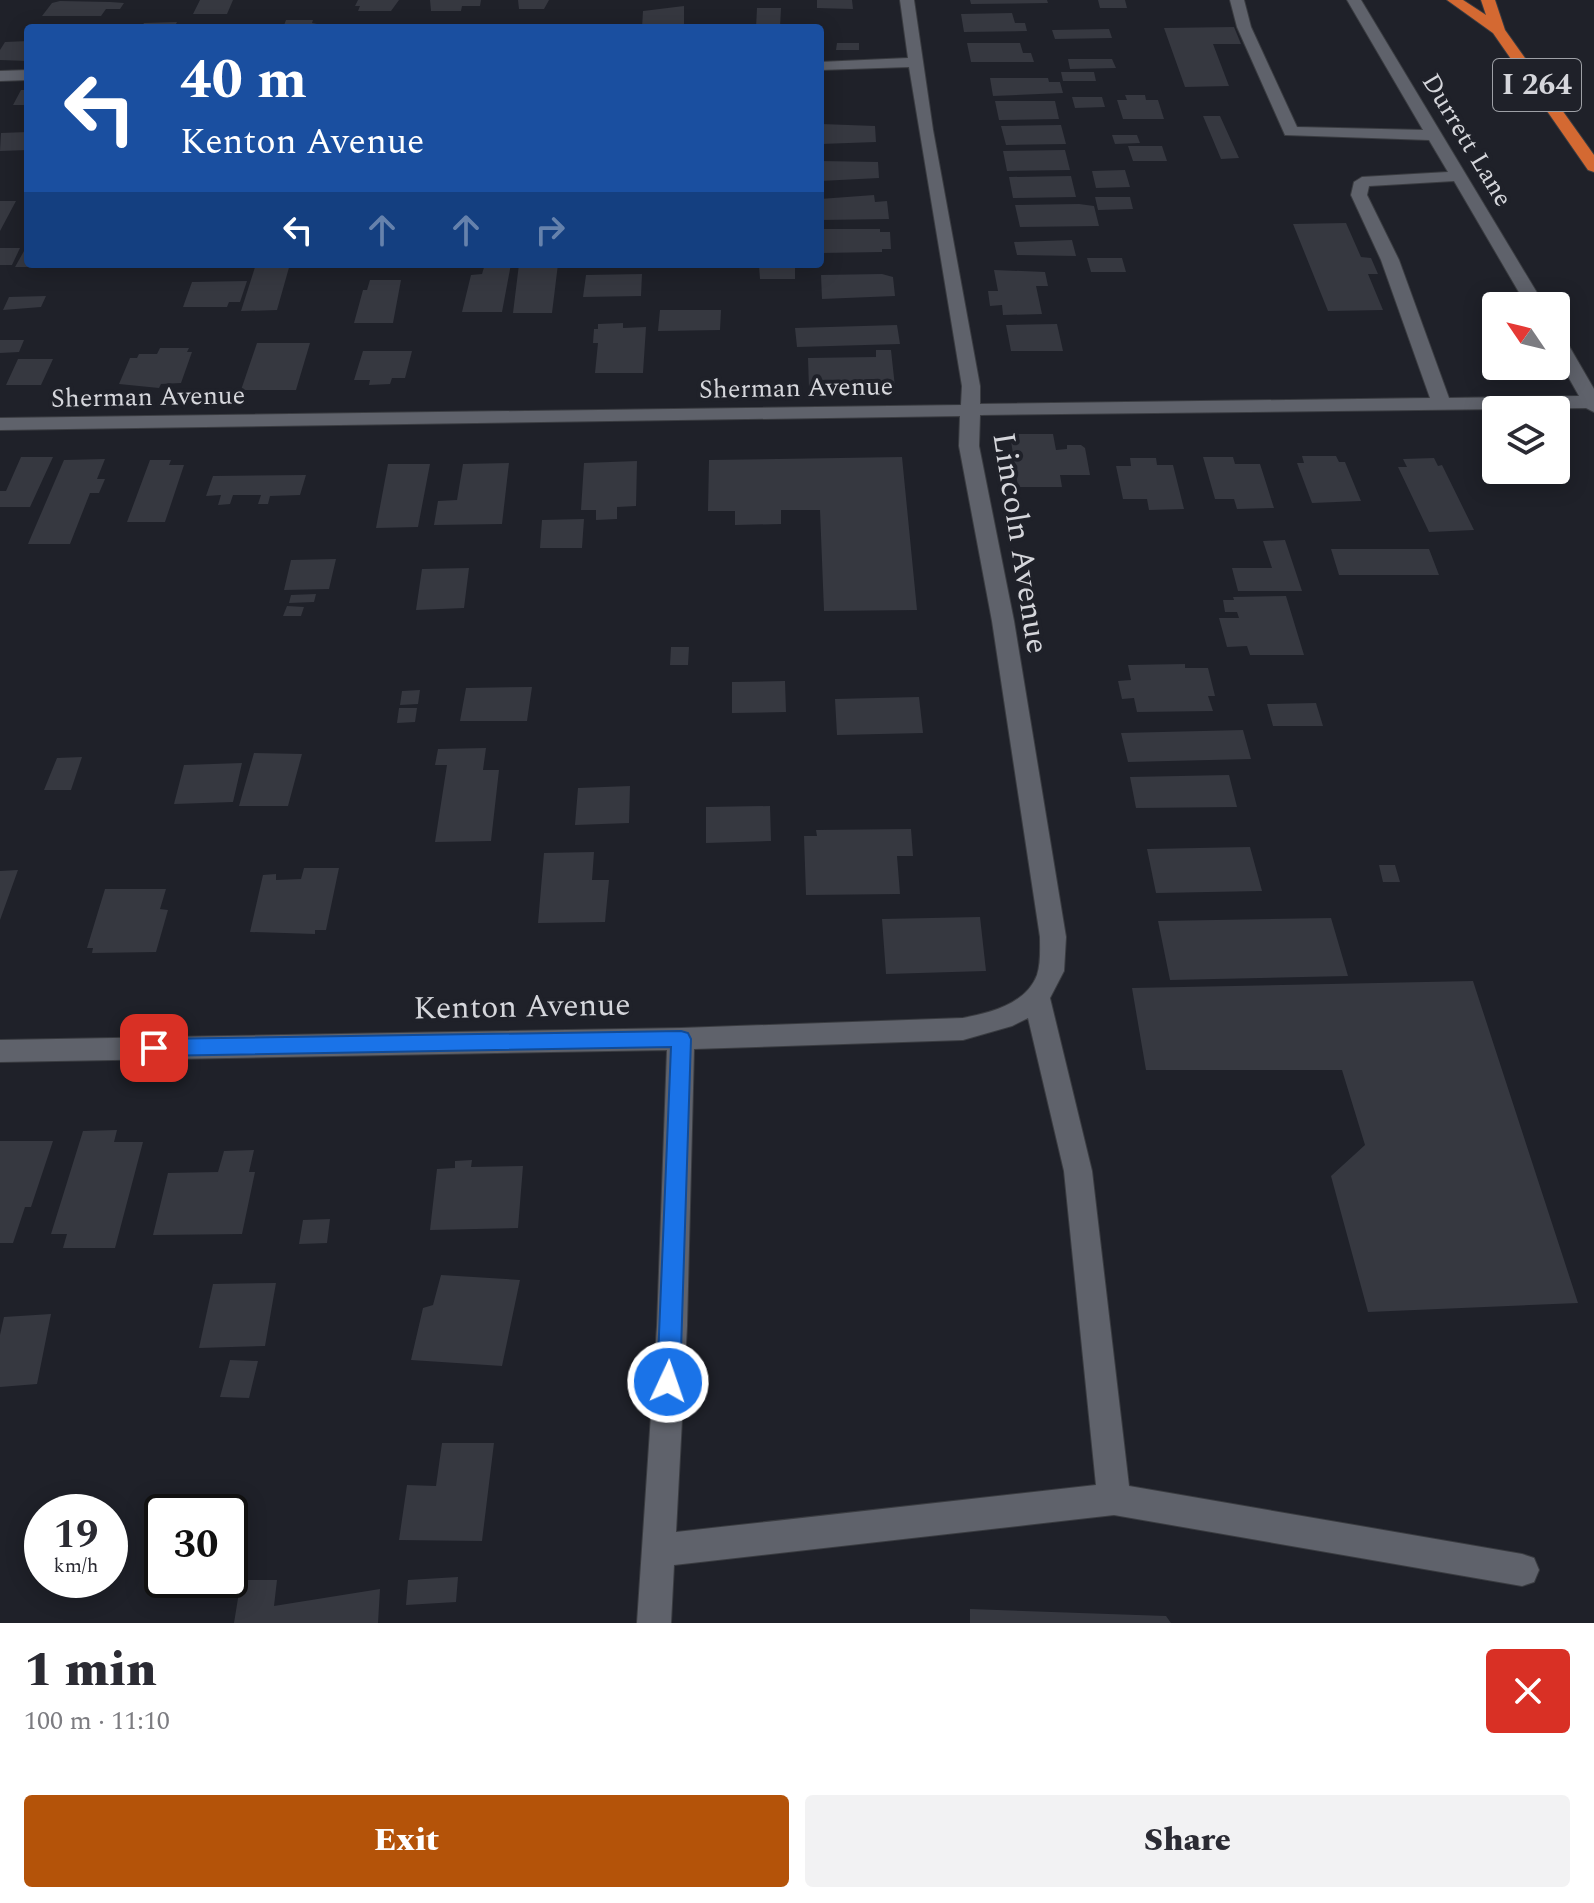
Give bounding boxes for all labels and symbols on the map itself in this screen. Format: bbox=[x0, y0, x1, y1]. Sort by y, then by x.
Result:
road number: I 264 bbox=[1493, 59, 1581, 111]
street label: Durrett Lane bbox=[1411, 66, 1523, 214]
north arrow bbox=[1482, 292, 1570, 380]
street label: Sherman Avenue bbox=[699, 366, 893, 410]
street label: Sherman Avenue bbox=[51, 375, 245, 419]
street label: Lincoln Avenue bbox=[978, 429, 1062, 657]
street label: Kenton Avenue bbox=[413, 981, 631, 1033]
pin bbox=[120, 1014, 188, 1082]
position arrow bbox=[626, 1340, 710, 1424]
speed limit sign: 30 bbox=[144, 1494, 248, 1598]

